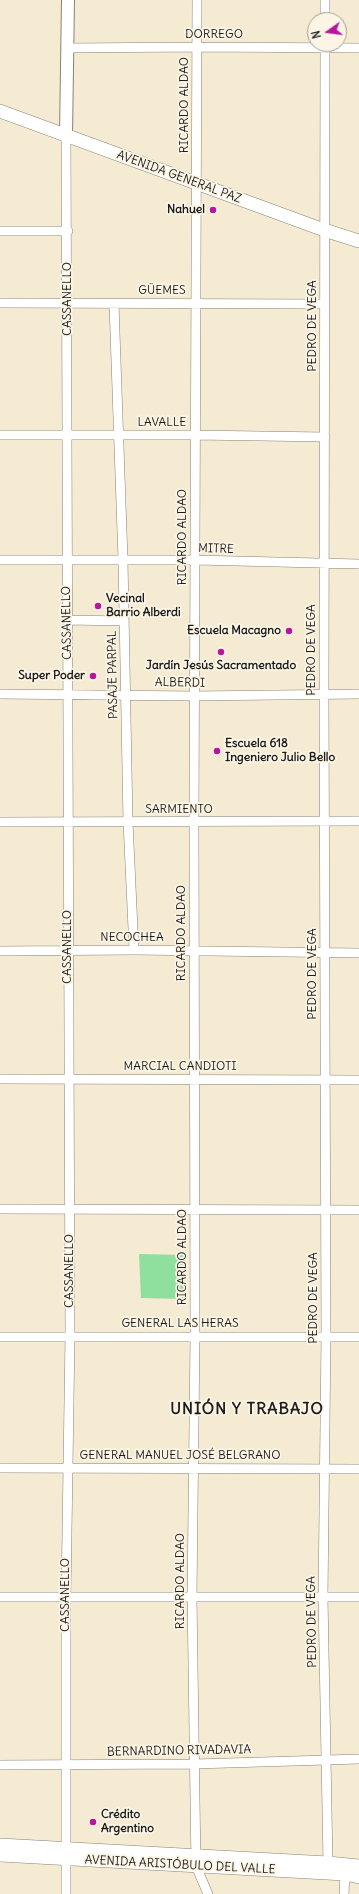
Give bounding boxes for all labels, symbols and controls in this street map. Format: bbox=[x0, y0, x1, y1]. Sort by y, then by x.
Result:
north arrow bbox=[307, 12, 347, 52]
street label: DORREGO bbox=[185, 28, 243, 42]
text: N bbox=[309, 29, 324, 40]
street label: RICARDO ALDAO bbox=[178, 57, 192, 153]
street label: AVENIDA GENERAL PAZ bbox=[115, 148, 243, 206]
place label: Nahuel bbox=[167, 203, 205, 217]
marker: Nahuel bbox=[208, 205, 218, 215]
street label: CASSANELLO bbox=[61, 262, 75, 336]
street label: PEDRO DE VEGA bbox=[306, 280, 320, 372]
street label: GÜEMES bbox=[138, 284, 186, 298]
street label: LAVALLE bbox=[138, 416, 186, 430]
street label: RICARDO ALDAO bbox=[176, 489, 190, 585]
street label: MITRE bbox=[198, 541, 234, 557]
street label: CASSANELLO bbox=[59, 586, 75, 660]
place label: Vecinal Barrio Alberdi bbox=[106, 592, 181, 620]
marker: Vecinal Barrio Alberdi bbox=[93, 601, 103, 611]
street label: PEDRO DE VEGA bbox=[305, 604, 319, 696]
place label: Escuela Macagno bbox=[187, 624, 281, 638]
marker: Escuela Macagno bbox=[284, 626, 294, 636]
street label: PASAJE PARPAL bbox=[105, 631, 121, 719]
marker: Jardín Jesús Sacramentado bbox=[216, 647, 226, 657]
place label: Jardín Jesús Sacramentado bbox=[146, 659, 296, 673]
place label: Super Poder bbox=[18, 669, 85, 683]
marker: Super Poder bbox=[88, 671, 98, 681]
street label: ALBERDI bbox=[155, 675, 205, 691]
place label: Escuela 618 Ingeniero Julio Bello bbox=[225, 737, 335, 765]
marker: Escuela 618 Ingeniero Julio Bello bbox=[212, 746, 222, 756]
street label: SARMIENTO bbox=[145, 803, 213, 817]
street label: RICARDO ALDAO bbox=[175, 885, 189, 981]
street label: CASSANELLO bbox=[61, 910, 75, 984]
street label: PEDRO DE VEGA bbox=[306, 928, 320, 1020]
street label: NECOCHEA bbox=[100, 931, 164, 945]
street label: MARCIAL CANDIOTI bbox=[124, 1060, 236, 1074]
street label: RICARDO ALDAO bbox=[176, 1209, 190, 1305]
street label: CASSANELLO bbox=[63, 1234, 77, 1308]
street label: PEDRO DE VEGA bbox=[307, 1252, 321, 1344]
street label: GENERAL LAS HERAS bbox=[121, 1317, 239, 1331]
district label: UNIÓN Y TRABAJO bbox=[170, 1399, 324, 1419]
street label: GENERAL MANUEL JOSÉ BELGRANO bbox=[80, 1449, 280, 1463]
street label: RICARDO ALDAO bbox=[174, 1533, 188, 1629]
street label: CASSANELLO bbox=[59, 1558, 73, 1632]
street label: PEDRO DE VEGA bbox=[304, 1576, 320, 1668]
street label: BERNARDINO RIVADAVIA bbox=[107, 1743, 251, 1759]
place label: Crédito Argentino bbox=[101, 1808, 154, 1836]
marker: Crédito Argentino bbox=[88, 1817, 98, 1827]
street label: AVENIDA ARISTÓBULO DEL VALLE bbox=[84, 1853, 276, 1877]

